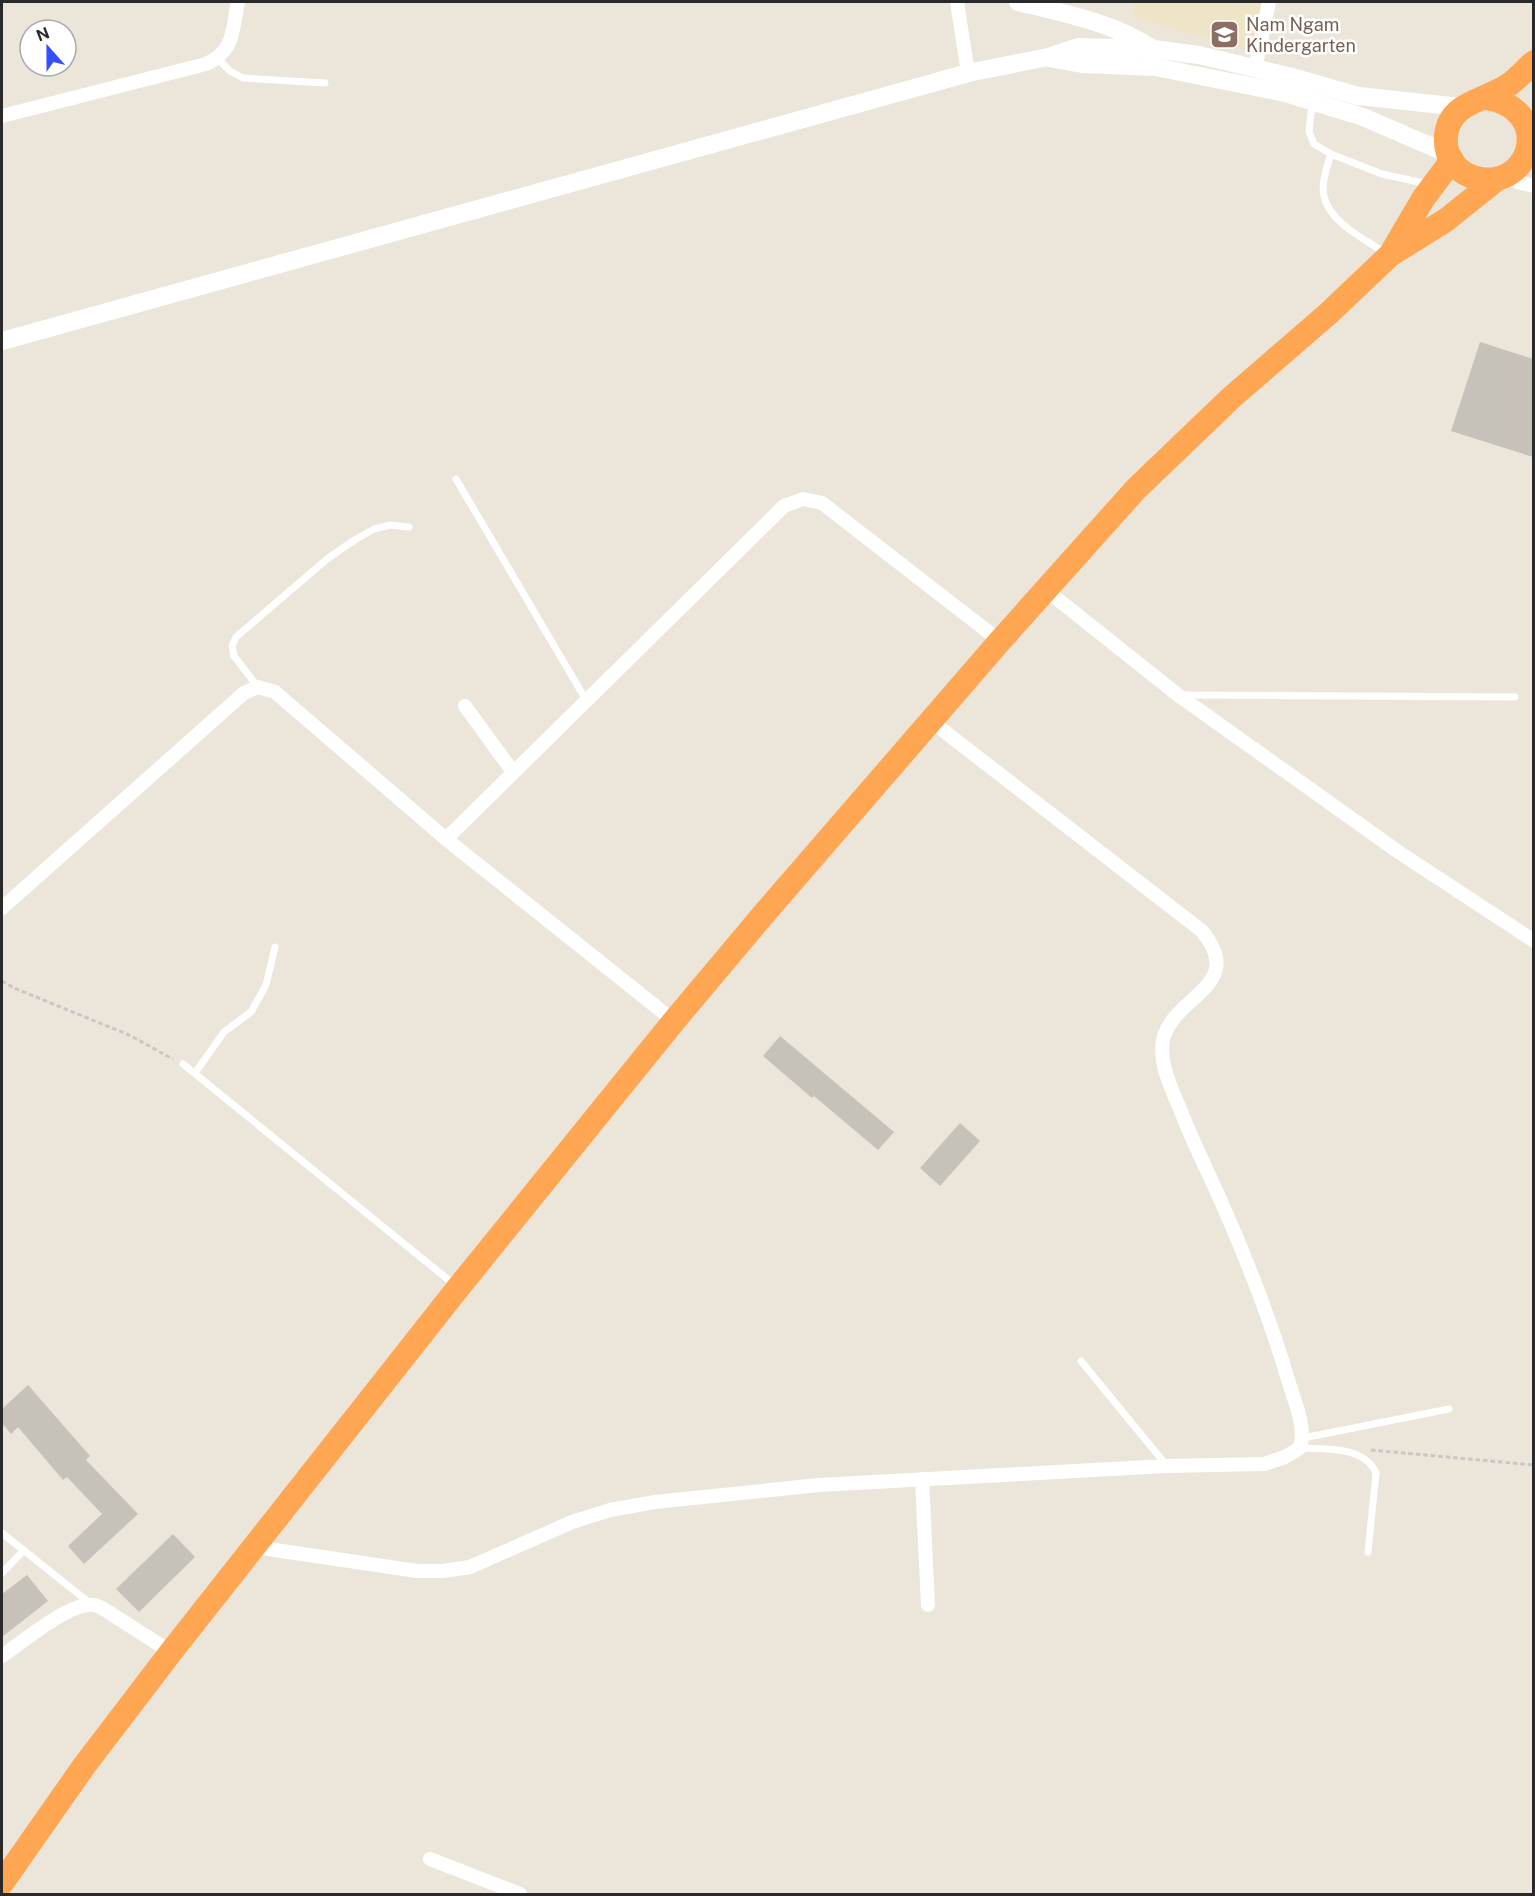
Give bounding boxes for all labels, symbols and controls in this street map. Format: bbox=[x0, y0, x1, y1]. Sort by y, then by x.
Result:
place label: Nam Ngam Kindergarten bbox=[1246, 14, 1356, 56]
north arrow bbox=[18, 18, 78, 78]
school or university icon: Nam Ngam Kindergarten bbox=[1209, 18, 1241, 50]
text: N bbox=[34, 23, 52, 46]

